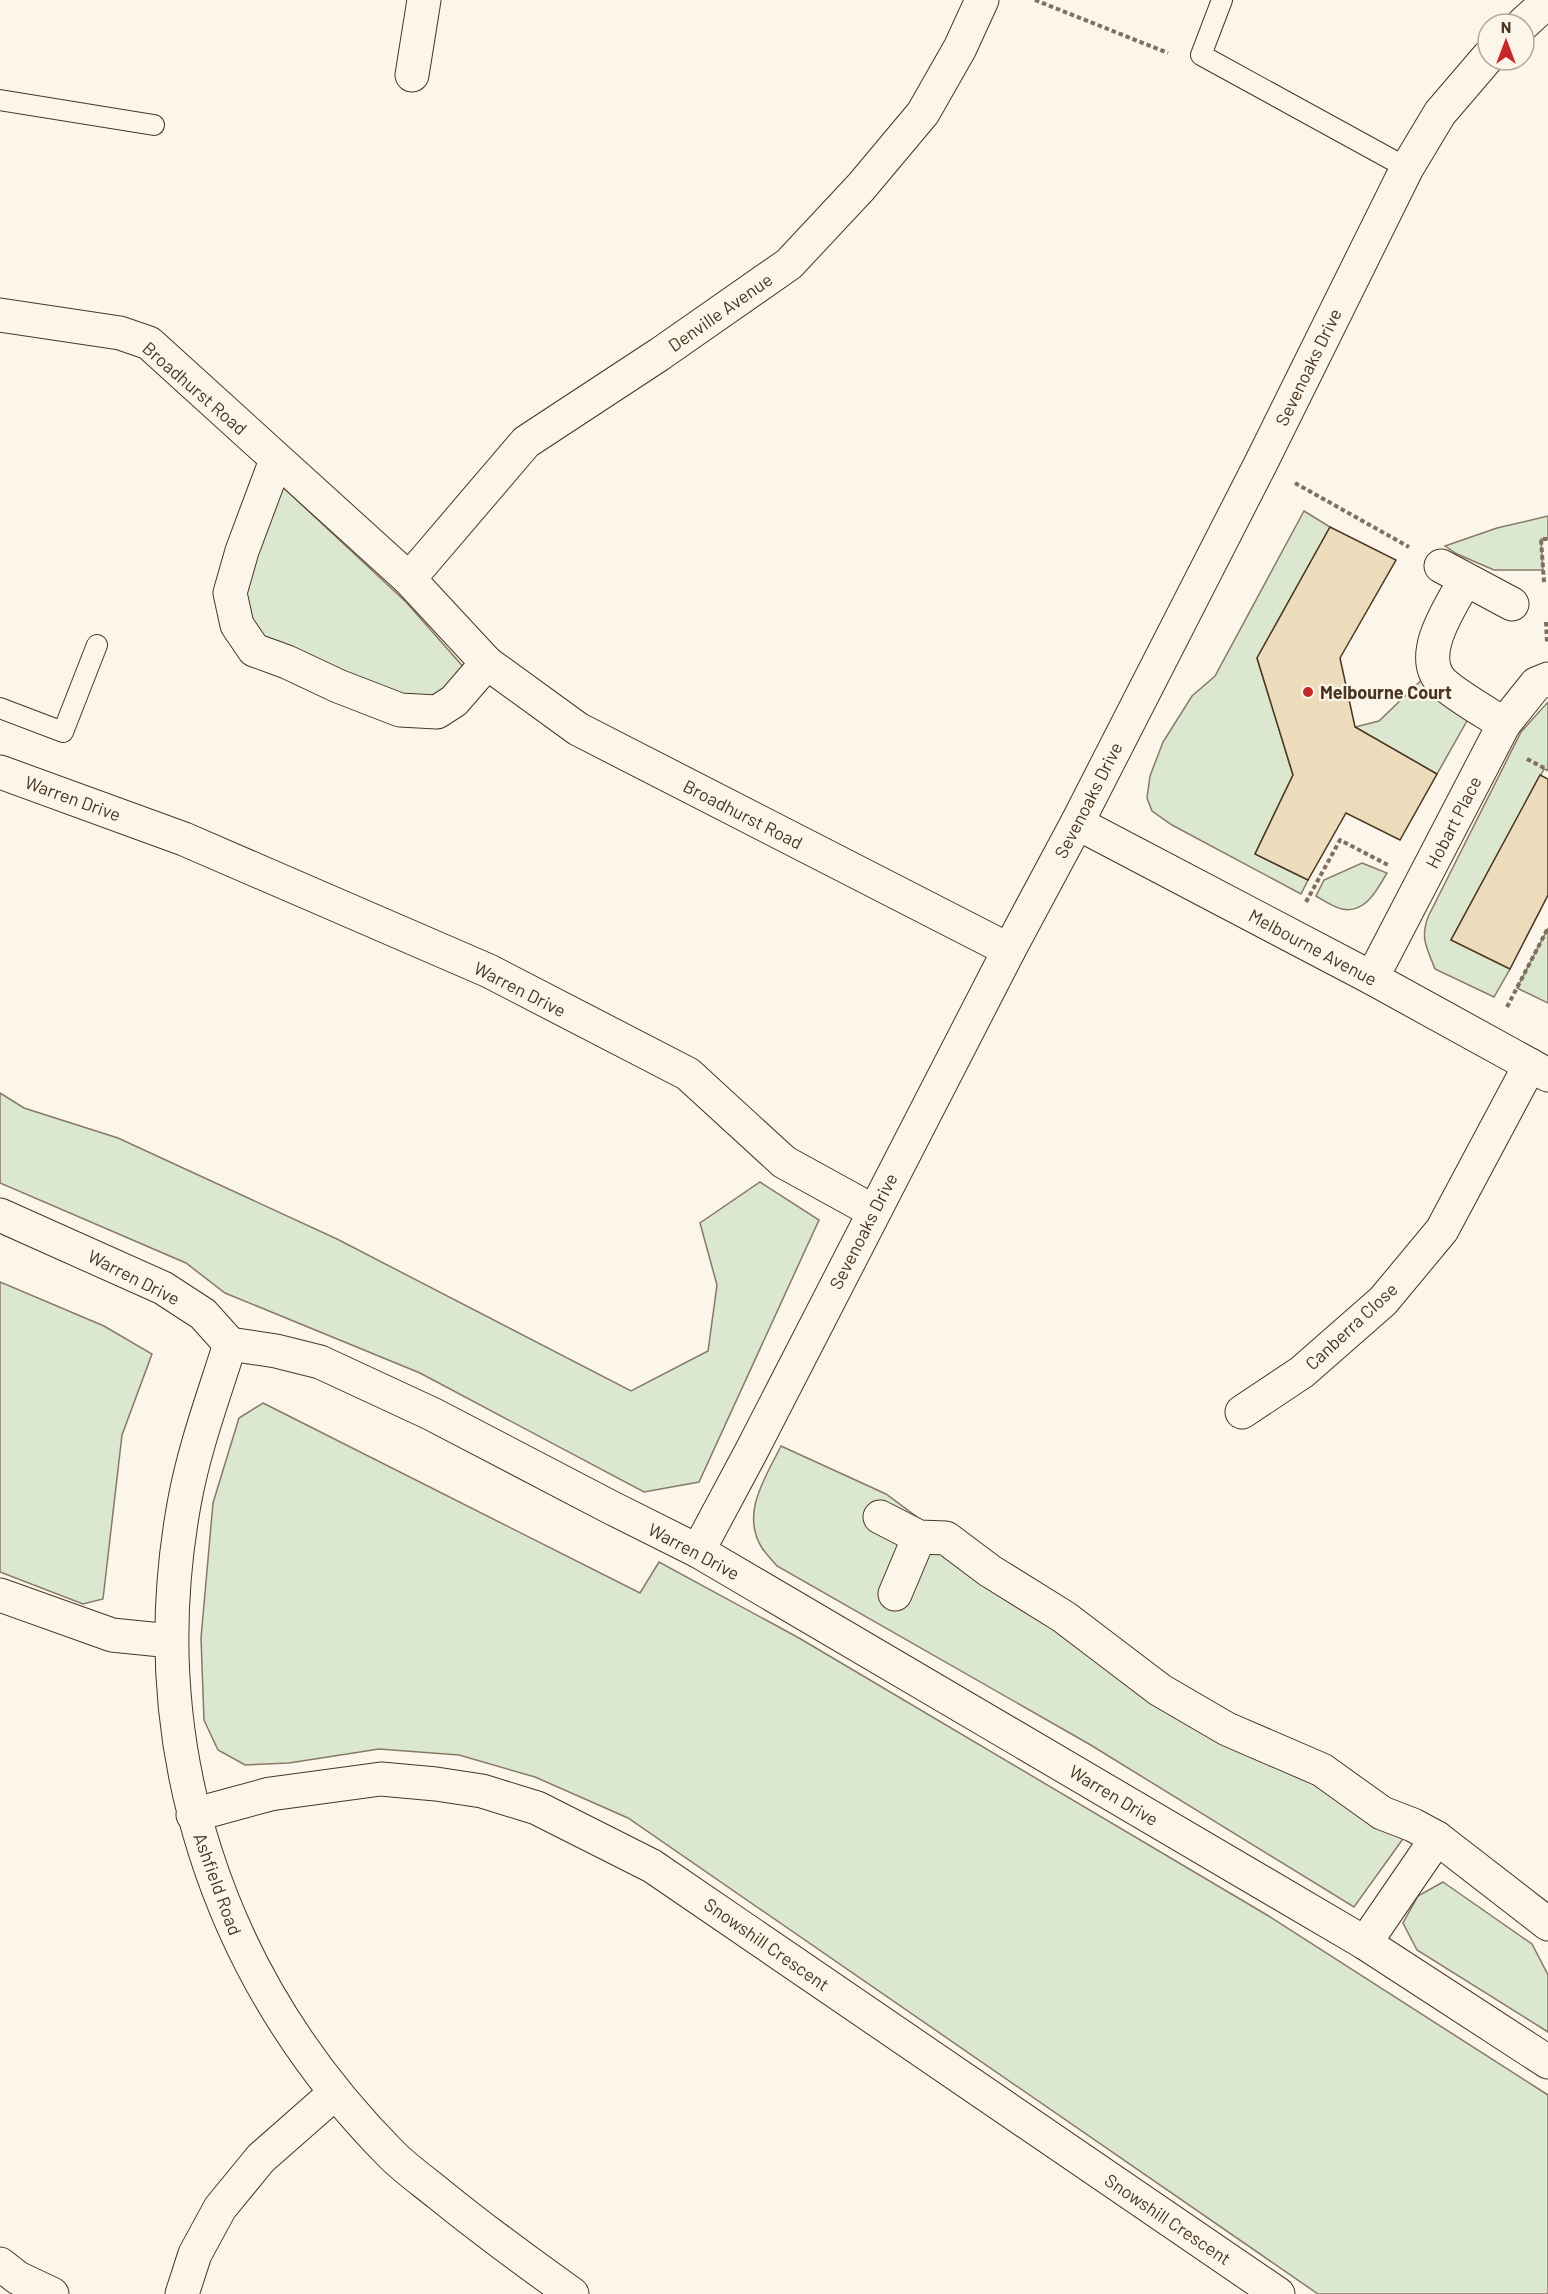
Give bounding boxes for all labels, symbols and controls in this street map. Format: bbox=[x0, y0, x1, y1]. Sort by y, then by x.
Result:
north arrow bbox=[1476, 12, 1536, 72]
text: N bbox=[1501, 17, 1511, 36]
street label: Denville Avenue bbox=[664, 268, 776, 356]
street label: Sevenoaks Drive bbox=[1270, 305, 1346, 429]
street label: Broadhurst Road bbox=[138, 337, 252, 439]
place label: Melbourne Court bbox=[1320, 681, 1452, 703]
marker: Melbourne Court bbox=[1301, 685, 1315, 699]
street label: Sevenoaks Drive bbox=[1049, 738, 1127, 862]
street label: Warren Drive bbox=[22, 771, 124, 825]
street label: Hobart Place bbox=[1420, 772, 1486, 872]
street label: Broadhurst Road bbox=[680, 774, 806, 854]
street label: Melbourne Avenue bbox=[1245, 904, 1381, 990]
street label: Warren Drive bbox=[470, 956, 570, 1022]
street label: Sevenoaks Drive bbox=[824, 1169, 902, 1293]
street label: Warren Drive bbox=[84, 1244, 184, 1310]
street label: Canberra Close bbox=[1300, 1278, 1402, 1374]
street label: Warren Drive bbox=[645, 1518, 743, 1584]
street label: Warren Drive bbox=[1065, 1760, 1163, 1830]
street label: Ashfield Road bbox=[189, 1830, 247, 1938]
street label: Snowshill Crescent bbox=[700, 1893, 834, 1995]
street label: Snowshill Crescent bbox=[1101, 2169, 1235, 2269]

